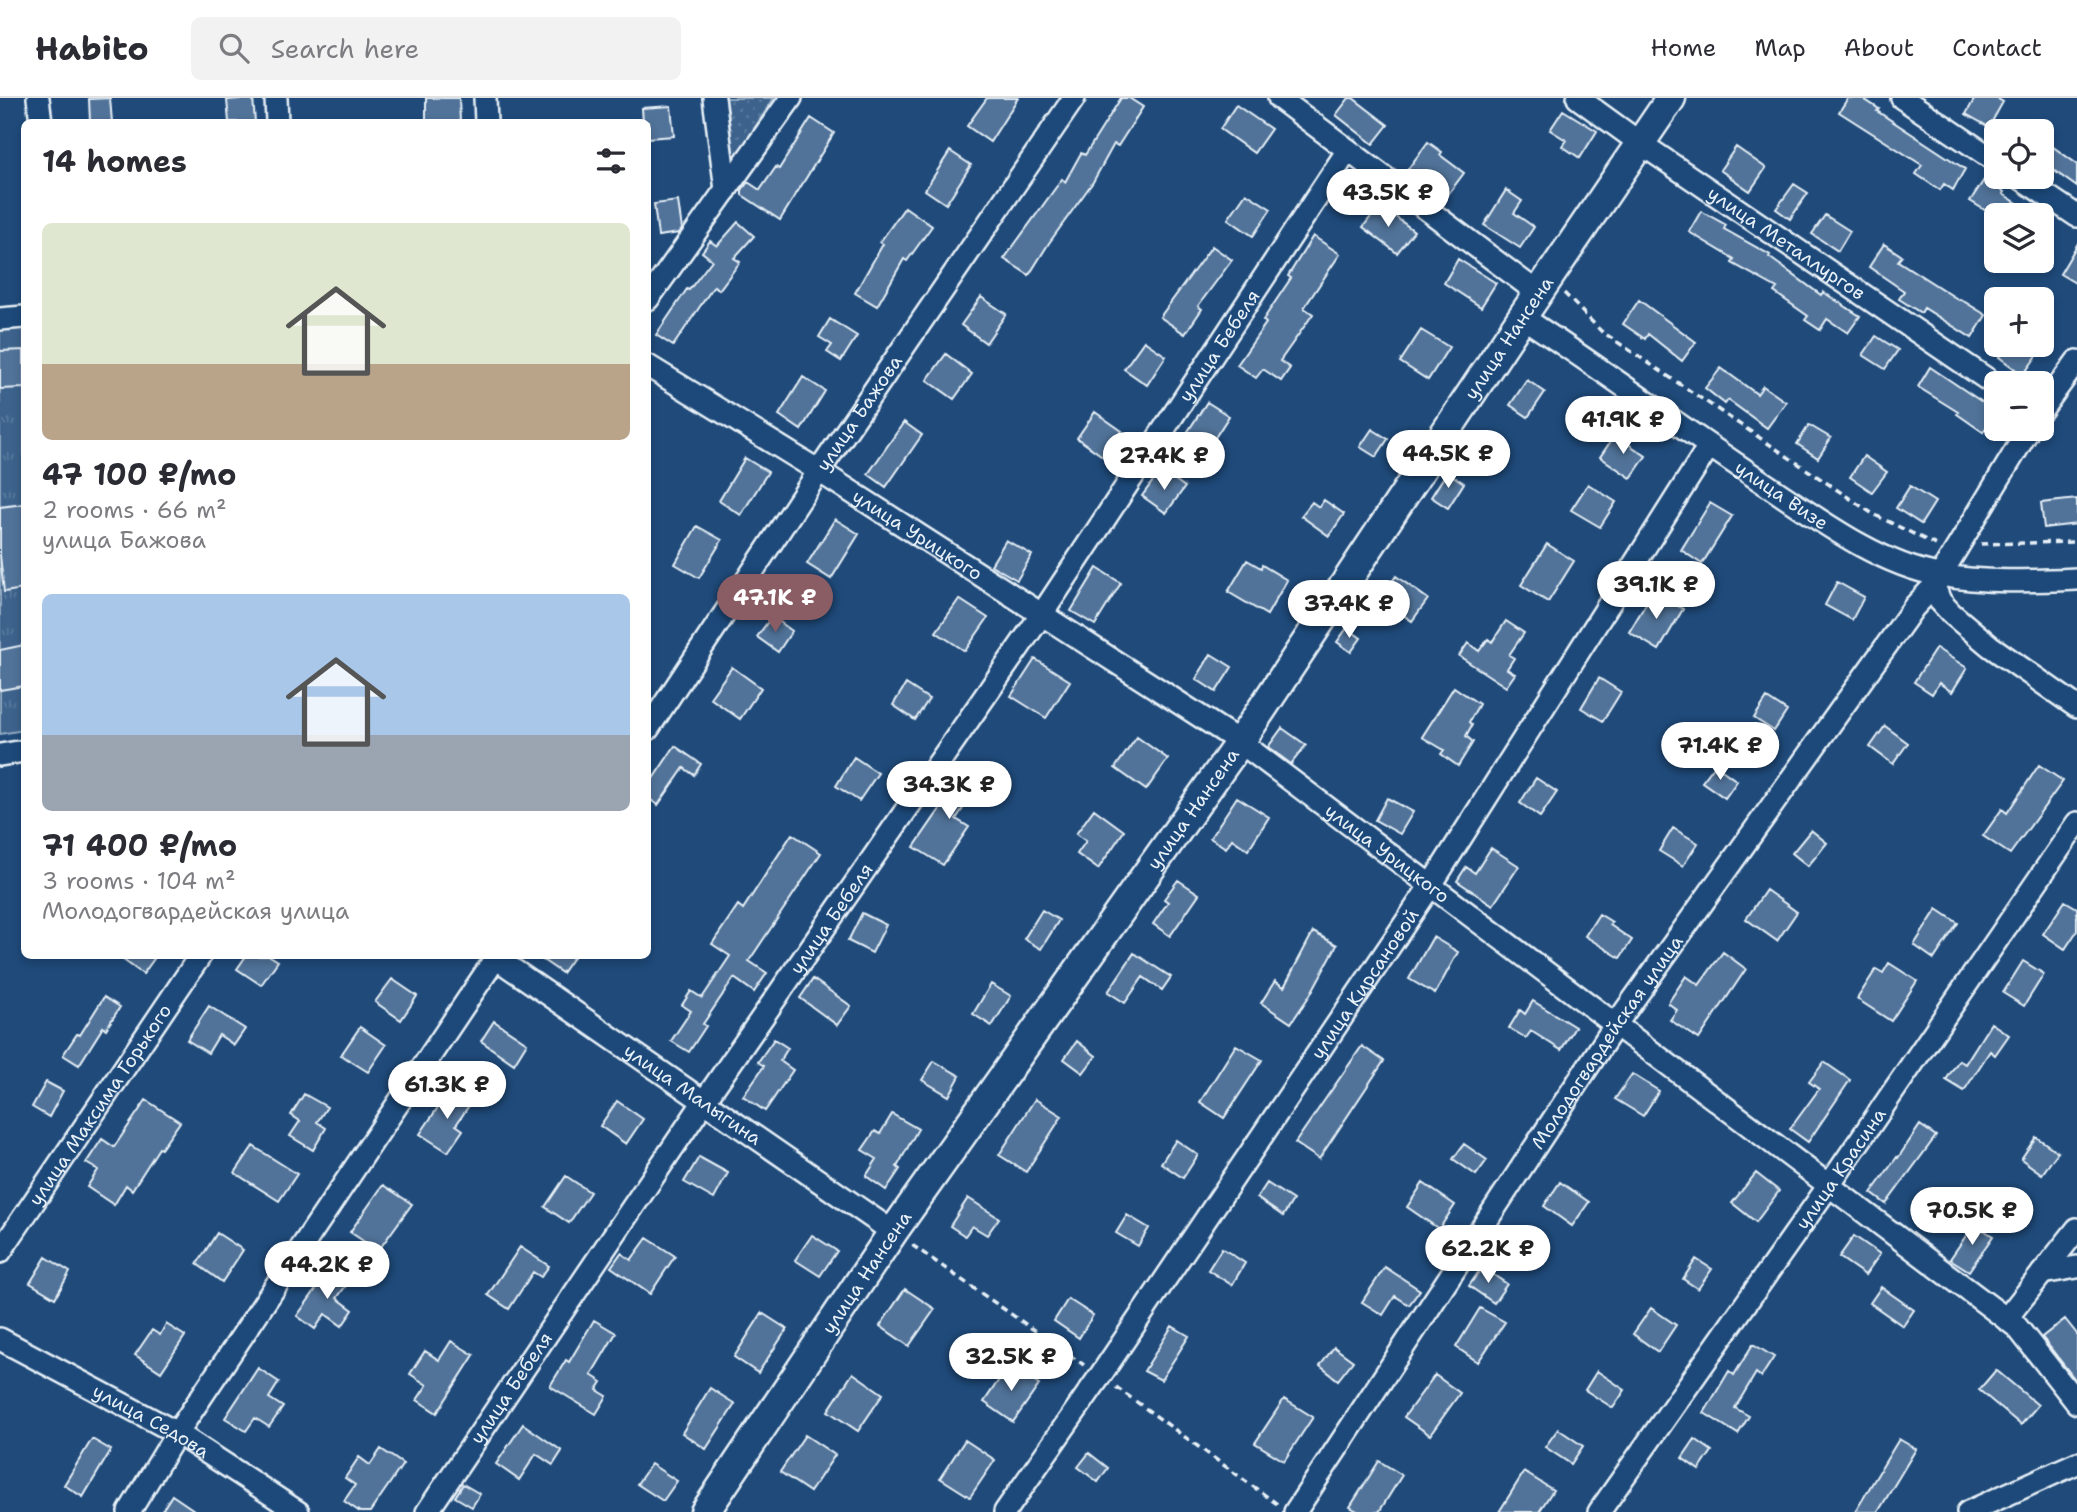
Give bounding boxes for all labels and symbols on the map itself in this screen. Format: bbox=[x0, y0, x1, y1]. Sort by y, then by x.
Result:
pin: 43.5K ₽ bbox=[1323, 170, 1453, 229]
street label: улица Металлургов bbox=[1703, 181, 1870, 306]
street label: улица Нансена bbox=[1459, 271, 1559, 405]
street label: улица Бебеля bbox=[1173, 285, 1266, 407]
street label: улица Бажова bbox=[811, 350, 908, 476]
pin: 41.9K ₽ bbox=[1558, 396, 1688, 456]
pin: 44.5K ₽ bbox=[1383, 430, 1513, 490]
pin: 27.4K ₽ bbox=[1099, 432, 1229, 492]
street label: улица Визе bbox=[1730, 455, 1833, 536]
street label: улица Урицкого bbox=[847, 484, 987, 586]
pin: 39.1K ₽ bbox=[1591, 561, 1721, 621]
pin: 47.1K ₽ bbox=[710, 574, 840, 634]
pin: 37.4K ₽ bbox=[1284, 580, 1414, 640]
pin: 71.4K ₽ bbox=[1655, 722, 1785, 782]
street label: улица Нансена bbox=[1142, 743, 1245, 875]
pin: 34.3K ₽ bbox=[884, 762, 1014, 821]
street label: улица Урицкого bbox=[1320, 798, 1455, 909]
street label: улица Бебеля bbox=[784, 858, 879, 979]
street label: улица Кирсановой bbox=[1305, 904, 1425, 1064]
street label: Молодогвардейская улица bbox=[1525, 930, 1689, 1154]
street label: улица Максима Горького bbox=[23, 999, 177, 1211]
street label: улица Малыгина bbox=[619, 1038, 767, 1151]
pin: 61.3K ₽ bbox=[382, 1062, 512, 1121]
street label: улица Красина bbox=[1790, 1103, 1892, 1234]
pin: 70.5K ₽ bbox=[1907, 1188, 2037, 1247]
street label: улица Нансена bbox=[816, 1206, 917, 1339]
pin: 62.2K ₽ bbox=[1423, 1226, 1553, 1285]
pin: 44.2K ₽ bbox=[262, 1242, 392, 1301]
street label: улица Бебеля bbox=[465, 1327, 558, 1449]
pin: 32.5K ₽ bbox=[946, 1334, 1076, 1393]
street label: улица Седова bbox=[88, 1379, 214, 1464]

